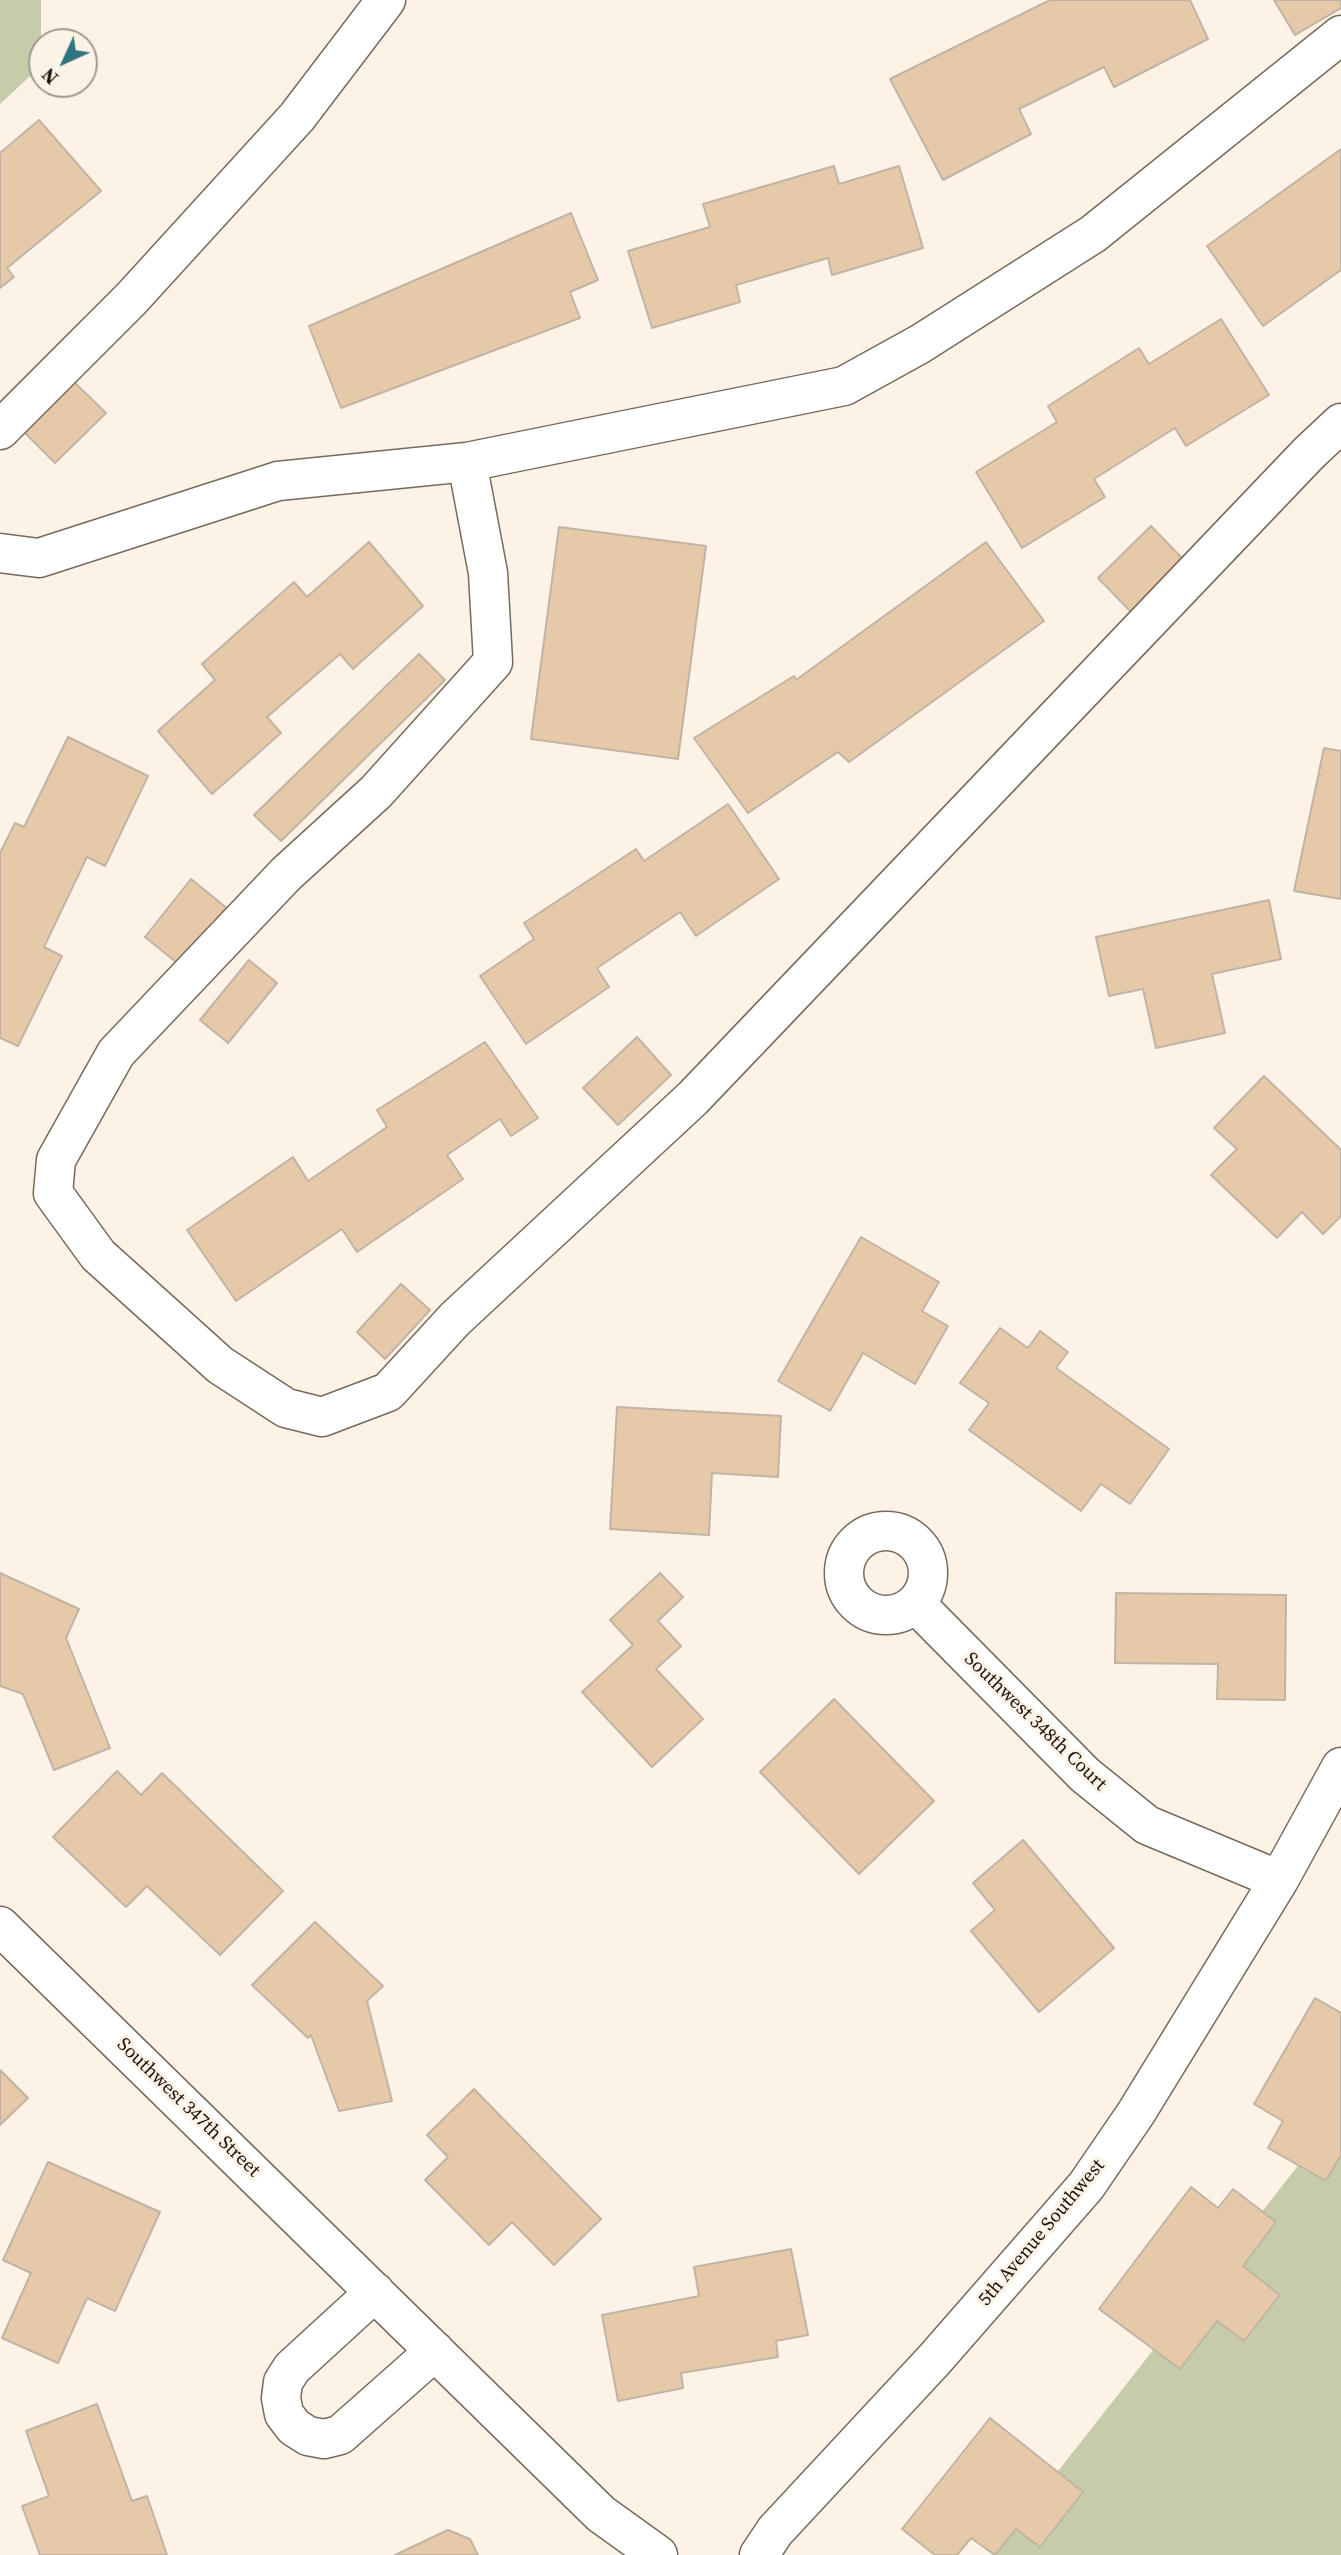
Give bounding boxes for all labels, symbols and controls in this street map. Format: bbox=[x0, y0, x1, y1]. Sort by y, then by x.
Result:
north arrow bbox=[28, 28, 98, 98]
text: N bbox=[35, 62, 64, 91]
street label: Southwest 348th Court bbox=[959, 1648, 1111, 1796]
street label: Southwest 347th Street bbox=[112, 2034, 264, 2182]
street label: 5th Avenue Southwest bbox=[974, 2155, 1110, 2311]

